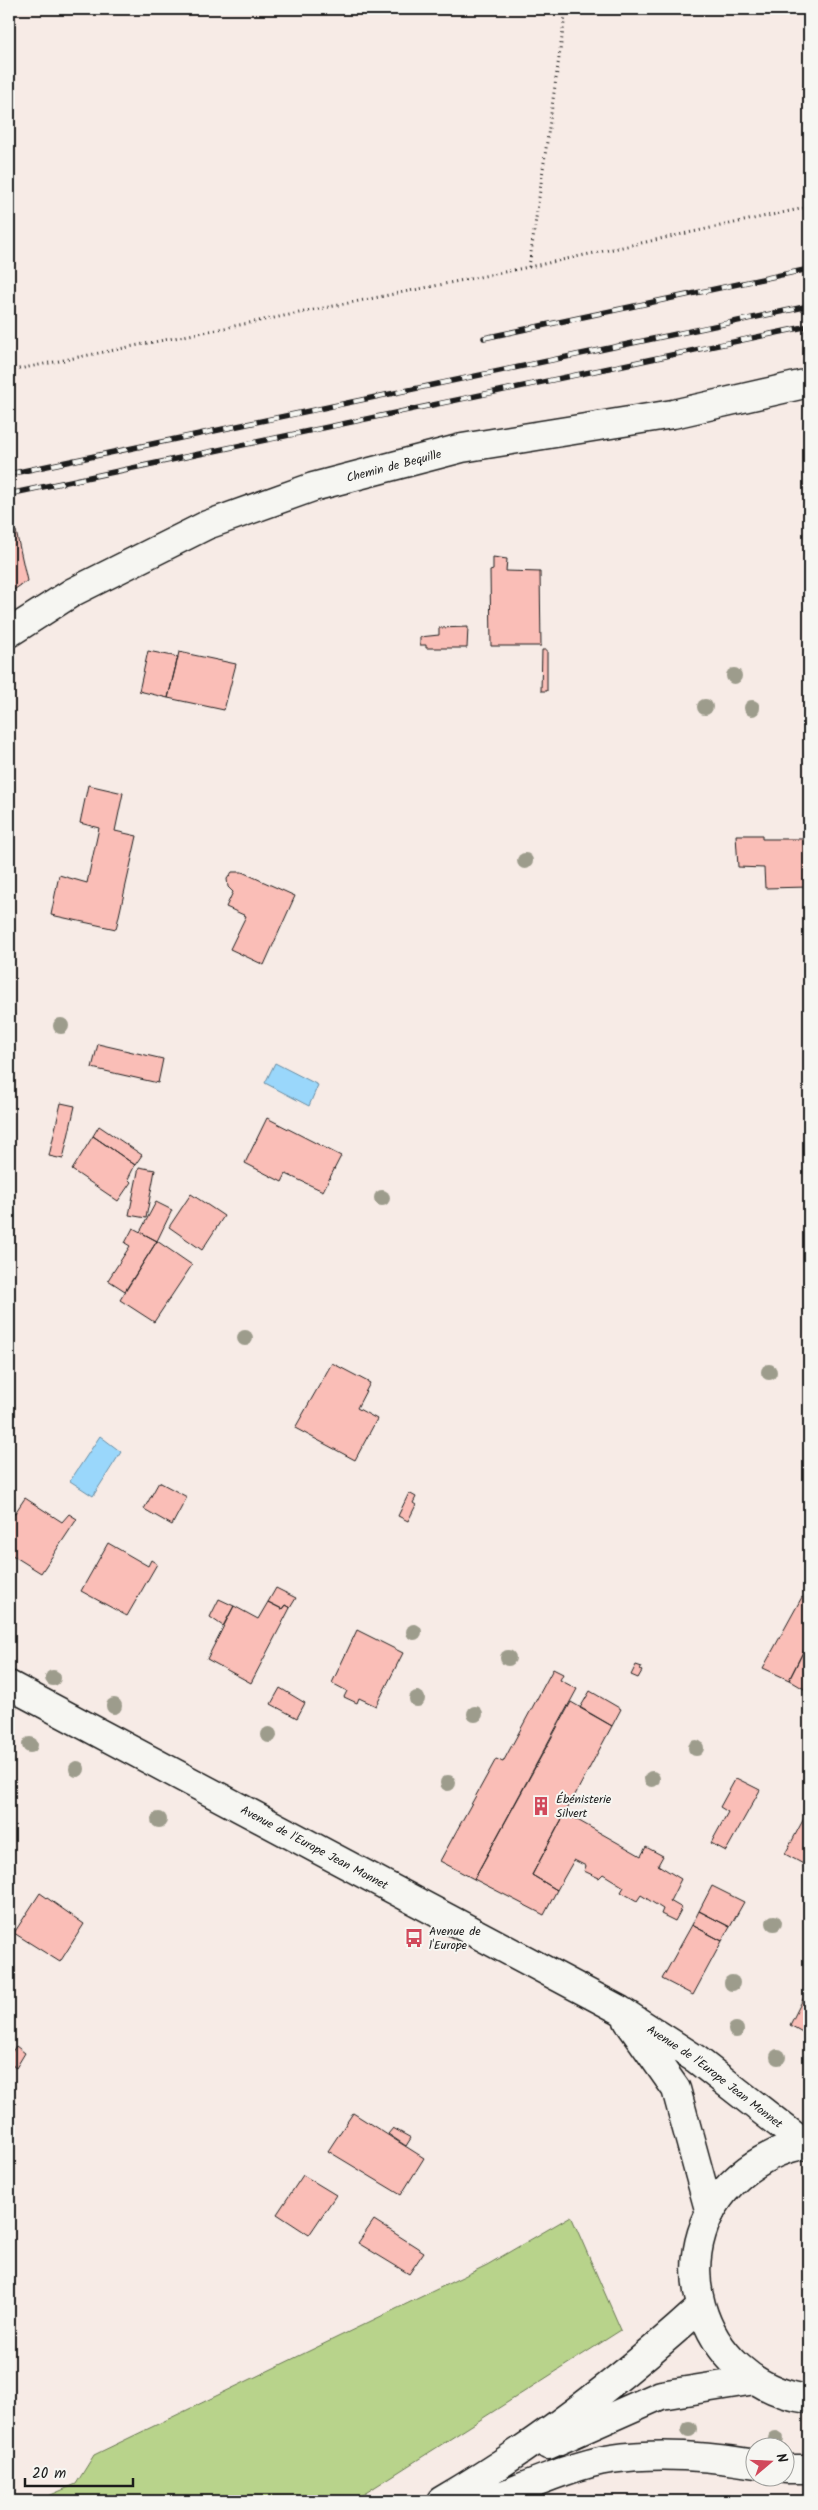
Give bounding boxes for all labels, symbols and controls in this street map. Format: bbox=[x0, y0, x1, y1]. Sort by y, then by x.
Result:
street label: Chemin de Bequille bbox=[344, 445, 444, 488]
place label: Ébénisterie Silvert bbox=[556, 1790, 612, 1823]
building icon: Ébénisterie Silvert bbox=[530, 1795, 552, 1817]
street label: Avenue de l'Europe Jean Monnet bbox=[237, 1801, 392, 1895]
place label: Avenue de l'Europe bbox=[429, 1922, 481, 1955]
bus stop icon: Avenue de l'Europe bbox=[403, 1927, 425, 1949]
street label: Avenue de l'Europe Jean Monnet bbox=[643, 2021, 787, 2134]
north arrow bbox=[746, 2438, 796, 2488]
text: N bbox=[770, 2450, 793, 2466]
scale bar bbox=[25, 2455, 132, 2487]
text: 20 m bbox=[32, 2462, 66, 2486]

